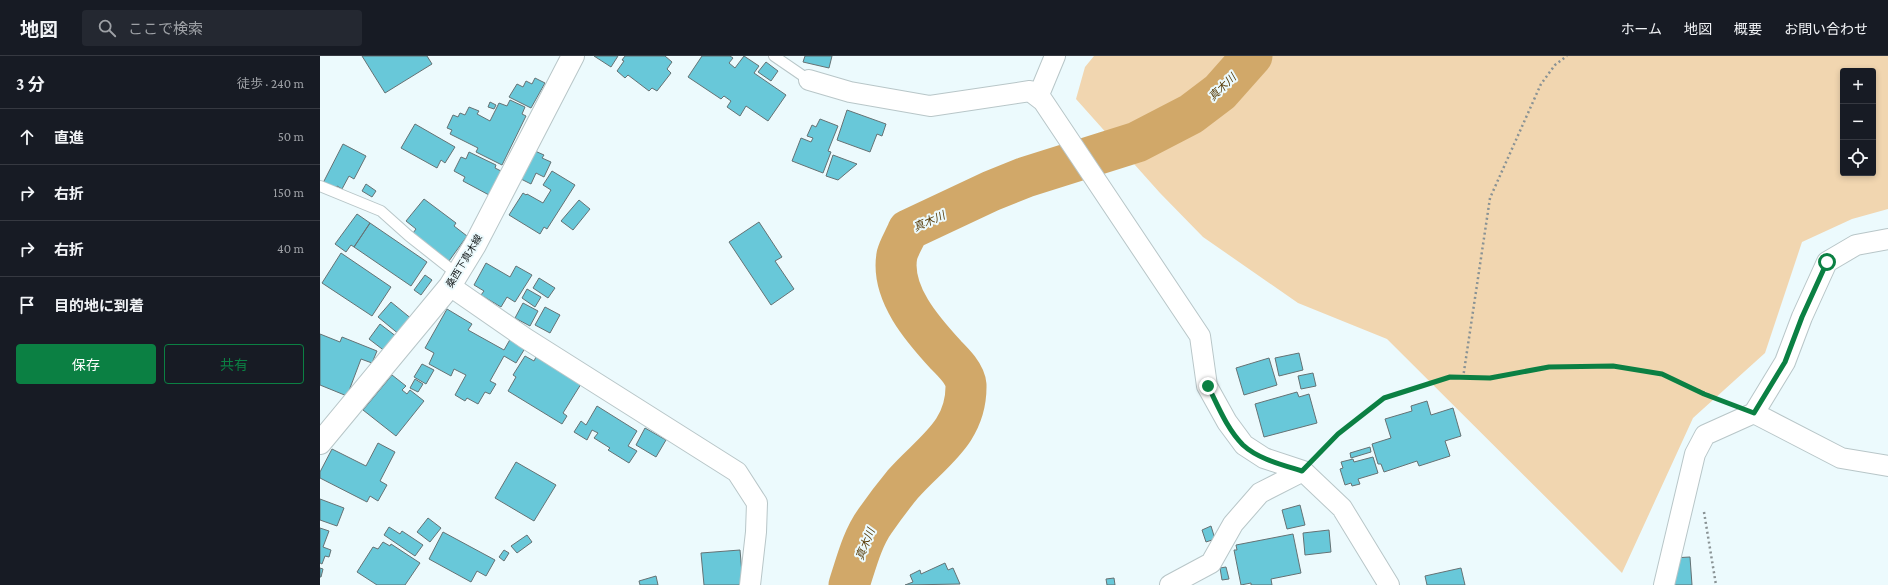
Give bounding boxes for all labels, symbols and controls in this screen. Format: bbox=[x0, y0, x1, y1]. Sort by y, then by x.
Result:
search box bbox=[82, 10, 362, 46]
icon: search bbox=[96, 17, 118, 39]
text: 地図 bbox=[20, 19, 58, 40]
text: ここで検索 bbox=[128, 21, 203, 37]
text: ホーム bbox=[1620, 21, 1662, 37]
text: 地図 bbox=[1684, 21, 1712, 37]
text: 概要 bbox=[1734, 21, 1762, 37]
text: お問い合わせ bbox=[1784, 21, 1868, 37]
map controls bbox=[1840, 68, 1876, 176]
button: + bbox=[1840, 68, 1876, 104]
water label: 真木川 bbox=[1206, 71, 1239, 103]
text: 3 分 bbox=[16, 75, 45, 94]
text: 徒歩 · 240 m bbox=[237, 76, 304, 91]
button: − bbox=[1840, 104, 1876, 140]
icon: ahead bbox=[16, 126, 38, 148]
text: 50 m bbox=[278, 129, 304, 144]
text: 直進 bbox=[54, 130, 84, 146]
button: locate bbox=[1840, 140, 1876, 176]
icon: right bbox=[16, 182, 38, 204]
text: 150 m bbox=[273, 185, 304, 200]
text: 右折 bbox=[54, 186, 84, 202]
water label: 真木川 bbox=[911, 208, 947, 233]
street label: 桑西下真木線 bbox=[444, 232, 484, 290]
icon: right bbox=[16, 238, 38, 260]
text: 40 m bbox=[277, 241, 304, 256]
text: 右折 bbox=[54, 242, 84, 258]
route start bbox=[1818, 253, 1836, 271]
icon: arrive bbox=[16, 294, 38, 316]
text: 目的地に到着 bbox=[54, 298, 144, 314]
button: 保存 bbox=[16, 344, 156, 384]
button: 共有 bbox=[164, 344, 304, 384]
route end bbox=[1199, 377, 1217, 395]
water label: 真木川 bbox=[853, 526, 877, 562]

